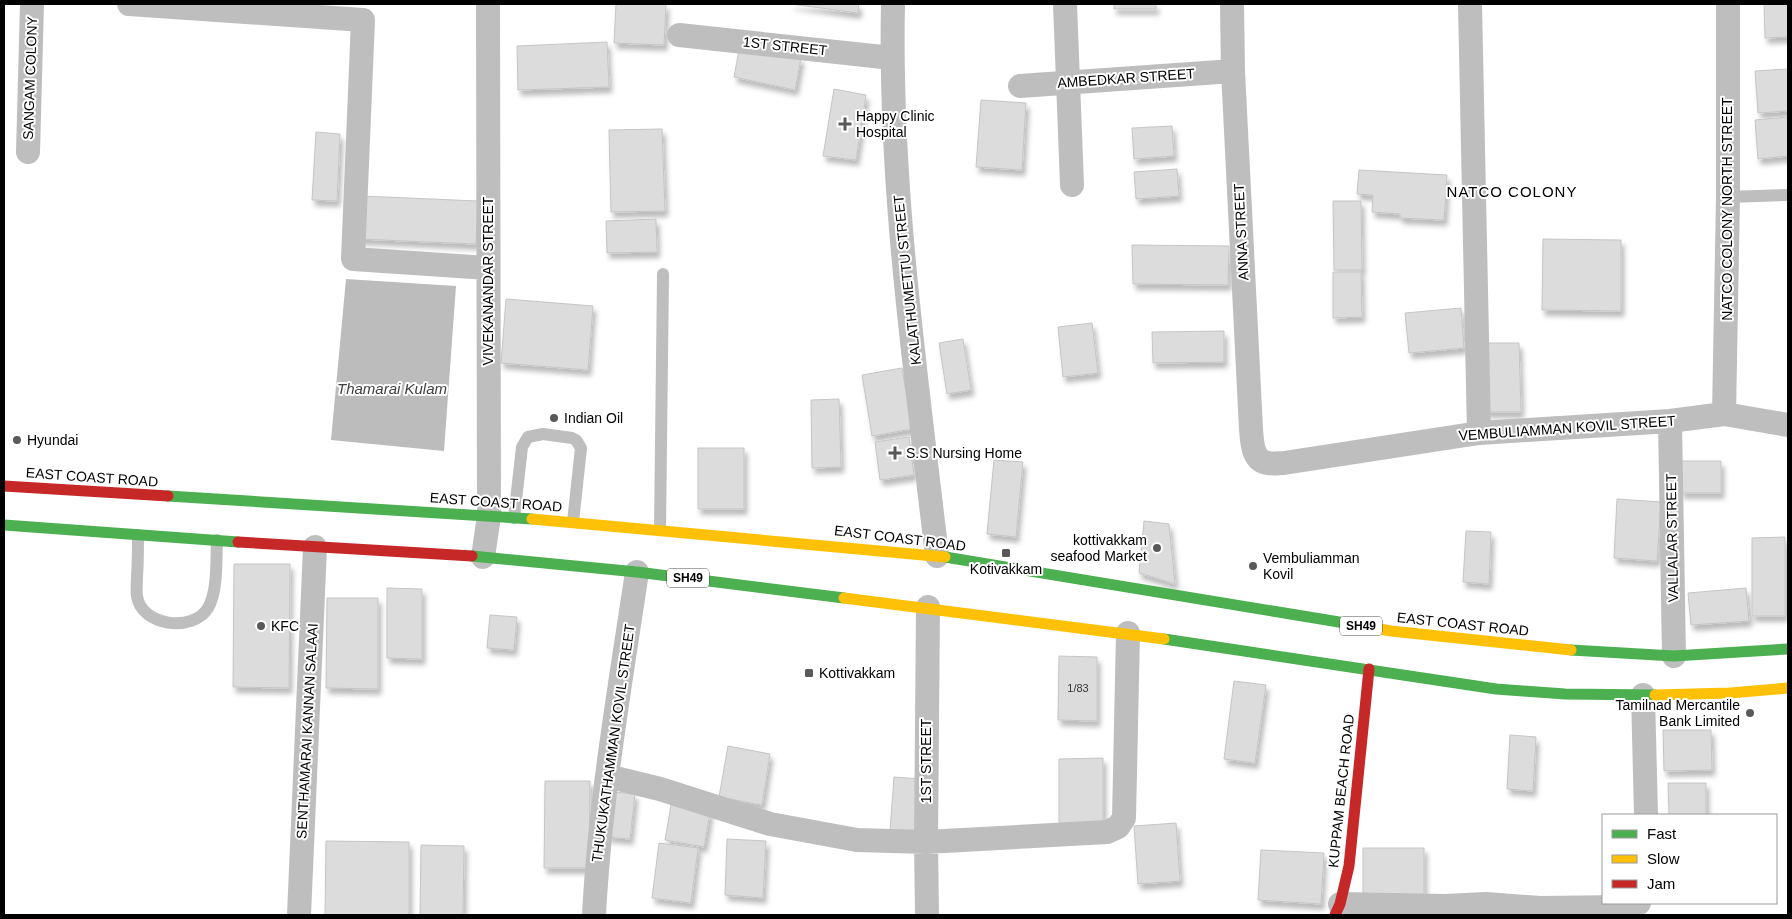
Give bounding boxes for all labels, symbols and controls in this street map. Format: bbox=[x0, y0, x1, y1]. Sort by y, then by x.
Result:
street label: SANGAM COLONY bbox=[20, 15, 40, 140]
street label: 1ST STREET bbox=[742, 34, 828, 58]
street label: AMBEDKAR STREET bbox=[1057, 65, 1196, 91]
street label: NATCO COLONY NORTH STREET bbox=[1719, 97, 1735, 321]
place label: Happy Clinic Hospital bbox=[856, 108, 935, 140]
marker: Happy Clinic Hospital bbox=[838, 117, 852, 131]
street label: ANNA STREET bbox=[1230, 183, 1252, 281]
district label: NATCO COLONY bbox=[1447, 183, 1577, 200]
street label: KALATHUMETTU STREET bbox=[890, 194, 924, 366]
street label: VIVEKANANDAR STREET bbox=[480, 196, 496, 365]
water label: Thamarai Kulam bbox=[337, 380, 447, 397]
place label: Indian Oil bbox=[564, 410, 623, 426]
marker: Indian Oil bbox=[548, 412, 560, 424]
street label: VEMBULIAMMAN KOVIL STREET bbox=[1458, 412, 1676, 444]
place label: Hyundai bbox=[27, 432, 78, 448]
marker: Hyundai bbox=[11, 434, 23, 446]
place label: S.S Nursing Home bbox=[906, 445, 1022, 461]
marker: S.S Nursing Home bbox=[888, 446, 902, 460]
street label: EAST COAST ROAD bbox=[25, 464, 159, 490]
street label: VALLALAR STREET bbox=[1663, 473, 1681, 603]
street label: EAST COAST ROAD bbox=[429, 489, 563, 515]
street label: EAST COAST ROAD bbox=[833, 522, 967, 554]
place label: kottivakkam seafood Market bbox=[1051, 532, 1147, 564]
marker: kottivakkam seafood Market bbox=[1151, 542, 1163, 554]
marker: Kotivakkam bbox=[1000, 547, 1012, 559]
place label: Vembuliamman Kovil bbox=[1263, 550, 1360, 582]
marker: Vembuliamman Kovil bbox=[1247, 560, 1259, 572]
place label: Kotivakkam bbox=[970, 561, 1042, 577]
road number: SH49 bbox=[667, 568, 709, 588]
street label: EAST COAST ROAD bbox=[1396, 609, 1530, 639]
road number: SH49 bbox=[1340, 616, 1382, 636]
place label: KFC bbox=[271, 618, 299, 634]
marker: KFC bbox=[255, 620, 267, 632]
street label: THUKUKATHAMMAN KOVIL STREET bbox=[588, 622, 638, 863]
street label: SENTHAMARAI KANNAN SALAAI bbox=[293, 623, 321, 839]
place label: Kottivakkam bbox=[819, 665, 895, 681]
marker: Kottivakkam bbox=[803, 667, 815, 679]
house number: 1/83 bbox=[1067, 682, 1089, 694]
place label: Tamilnad Mercantile Bank Limited bbox=[1616, 697, 1740, 729]
marker: Tamilnad Mercantile Bank Limited bbox=[1744, 707, 1756, 719]
street label: KUPPAM BEACH ROAD bbox=[1325, 713, 1357, 869]
street label: 1ST STREET bbox=[918, 718, 934, 803]
legend bbox=[1602, 814, 1777, 904]
text: Fast bbox=[1647, 825, 1677, 842]
text: Slow bbox=[1647, 850, 1680, 867]
text: Jam bbox=[1647, 875, 1675, 892]

